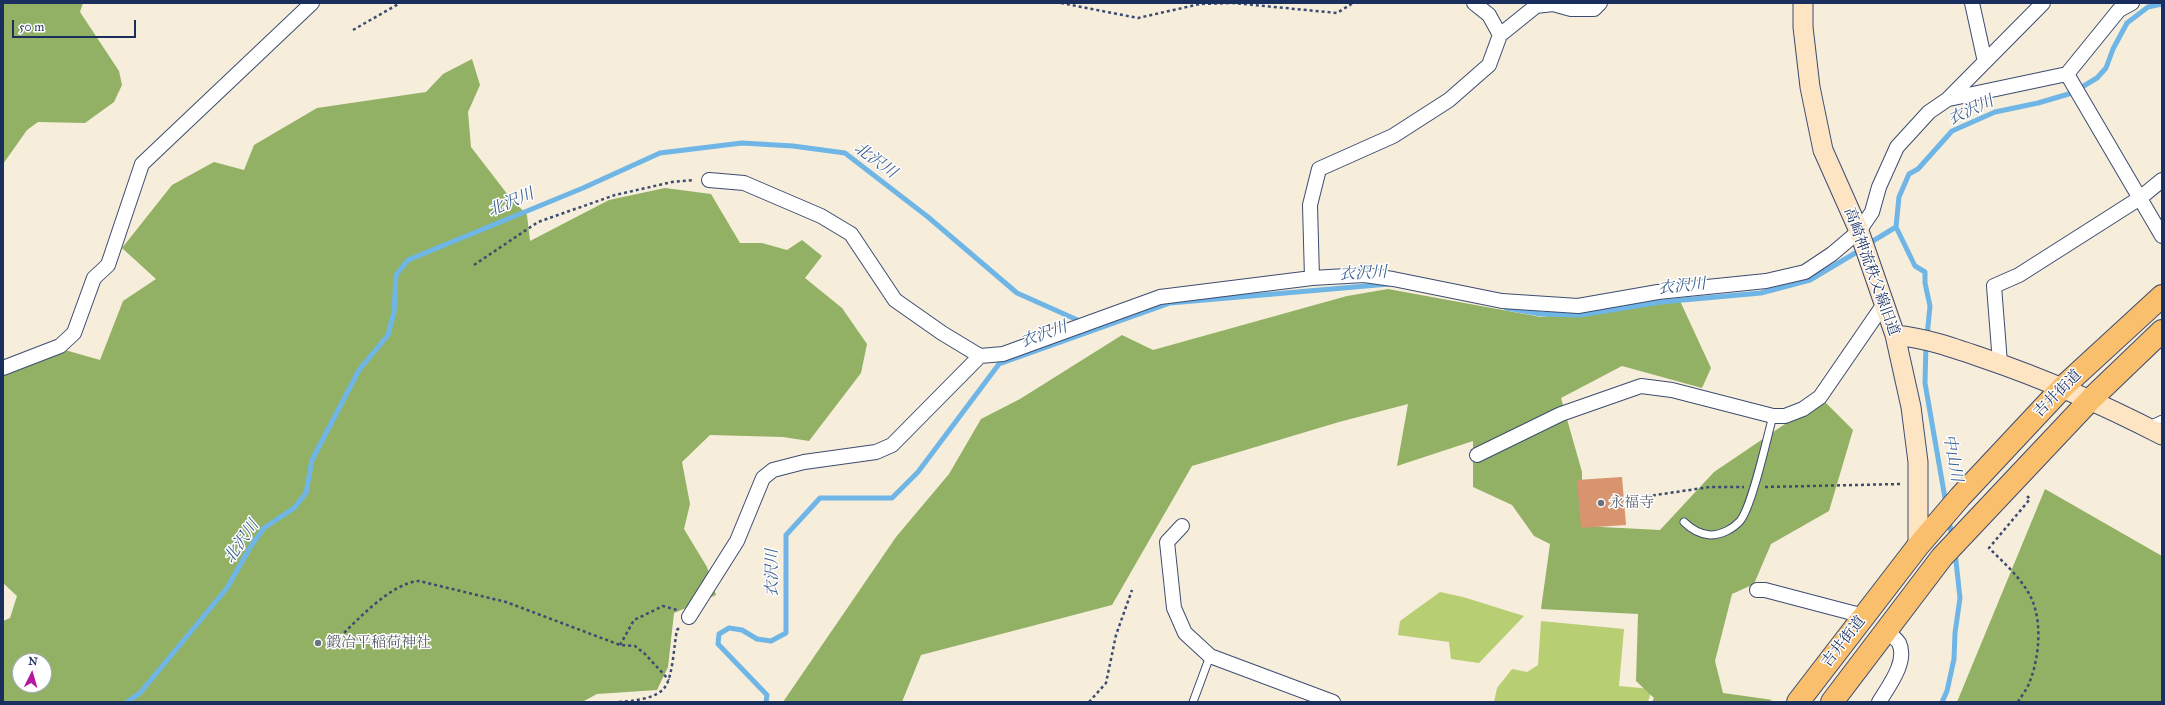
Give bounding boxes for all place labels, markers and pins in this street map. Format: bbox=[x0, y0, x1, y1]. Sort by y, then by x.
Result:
place label: 永福寺 bbox=[1609, 494, 1654, 512]
marker: 永福寺 bbox=[1596, 498, 1606, 508]
place label: 鍛冶平稲荷神社 bbox=[326, 634, 431, 652]
marker: 鍛冶平稲荷神社 bbox=[313, 638, 323, 648]

